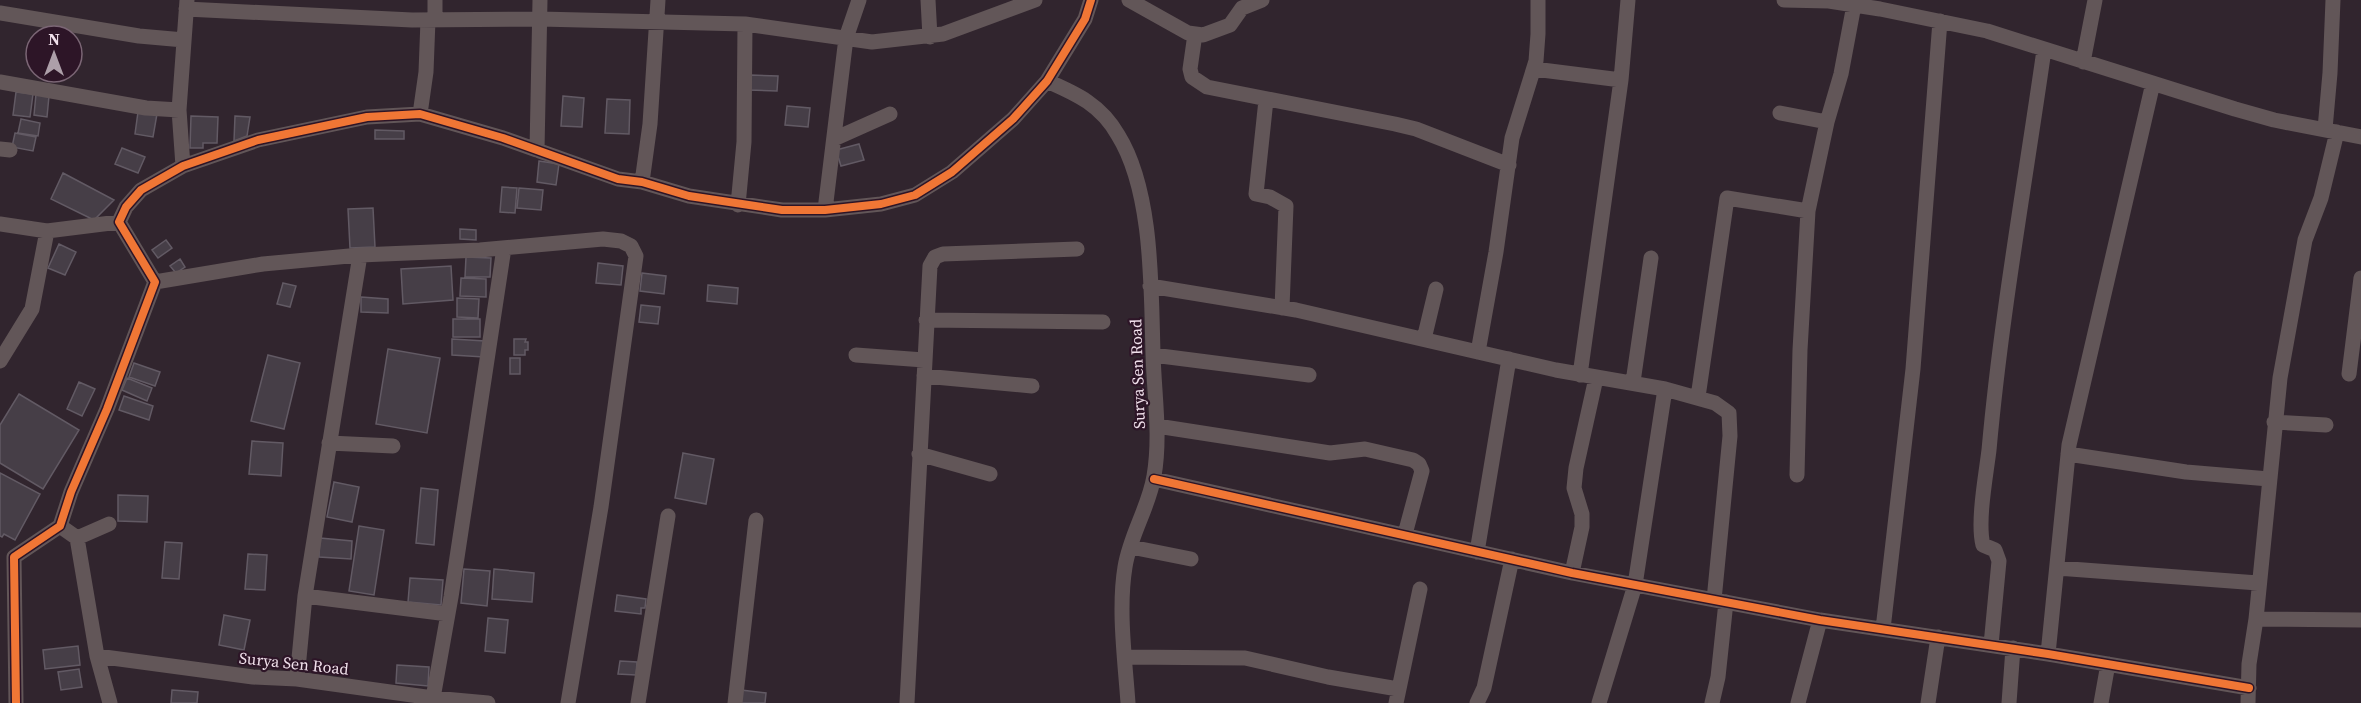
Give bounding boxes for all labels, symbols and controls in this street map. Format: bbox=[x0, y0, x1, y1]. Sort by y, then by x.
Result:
north arrow bbox=[24, 24, 84, 84]
text: N bbox=[48, 28, 60, 50]
street label: Surya Sen Road bbox=[1124, 319, 1150, 429]
street label: Surya Sen Road bbox=[238, 646, 350, 680]

